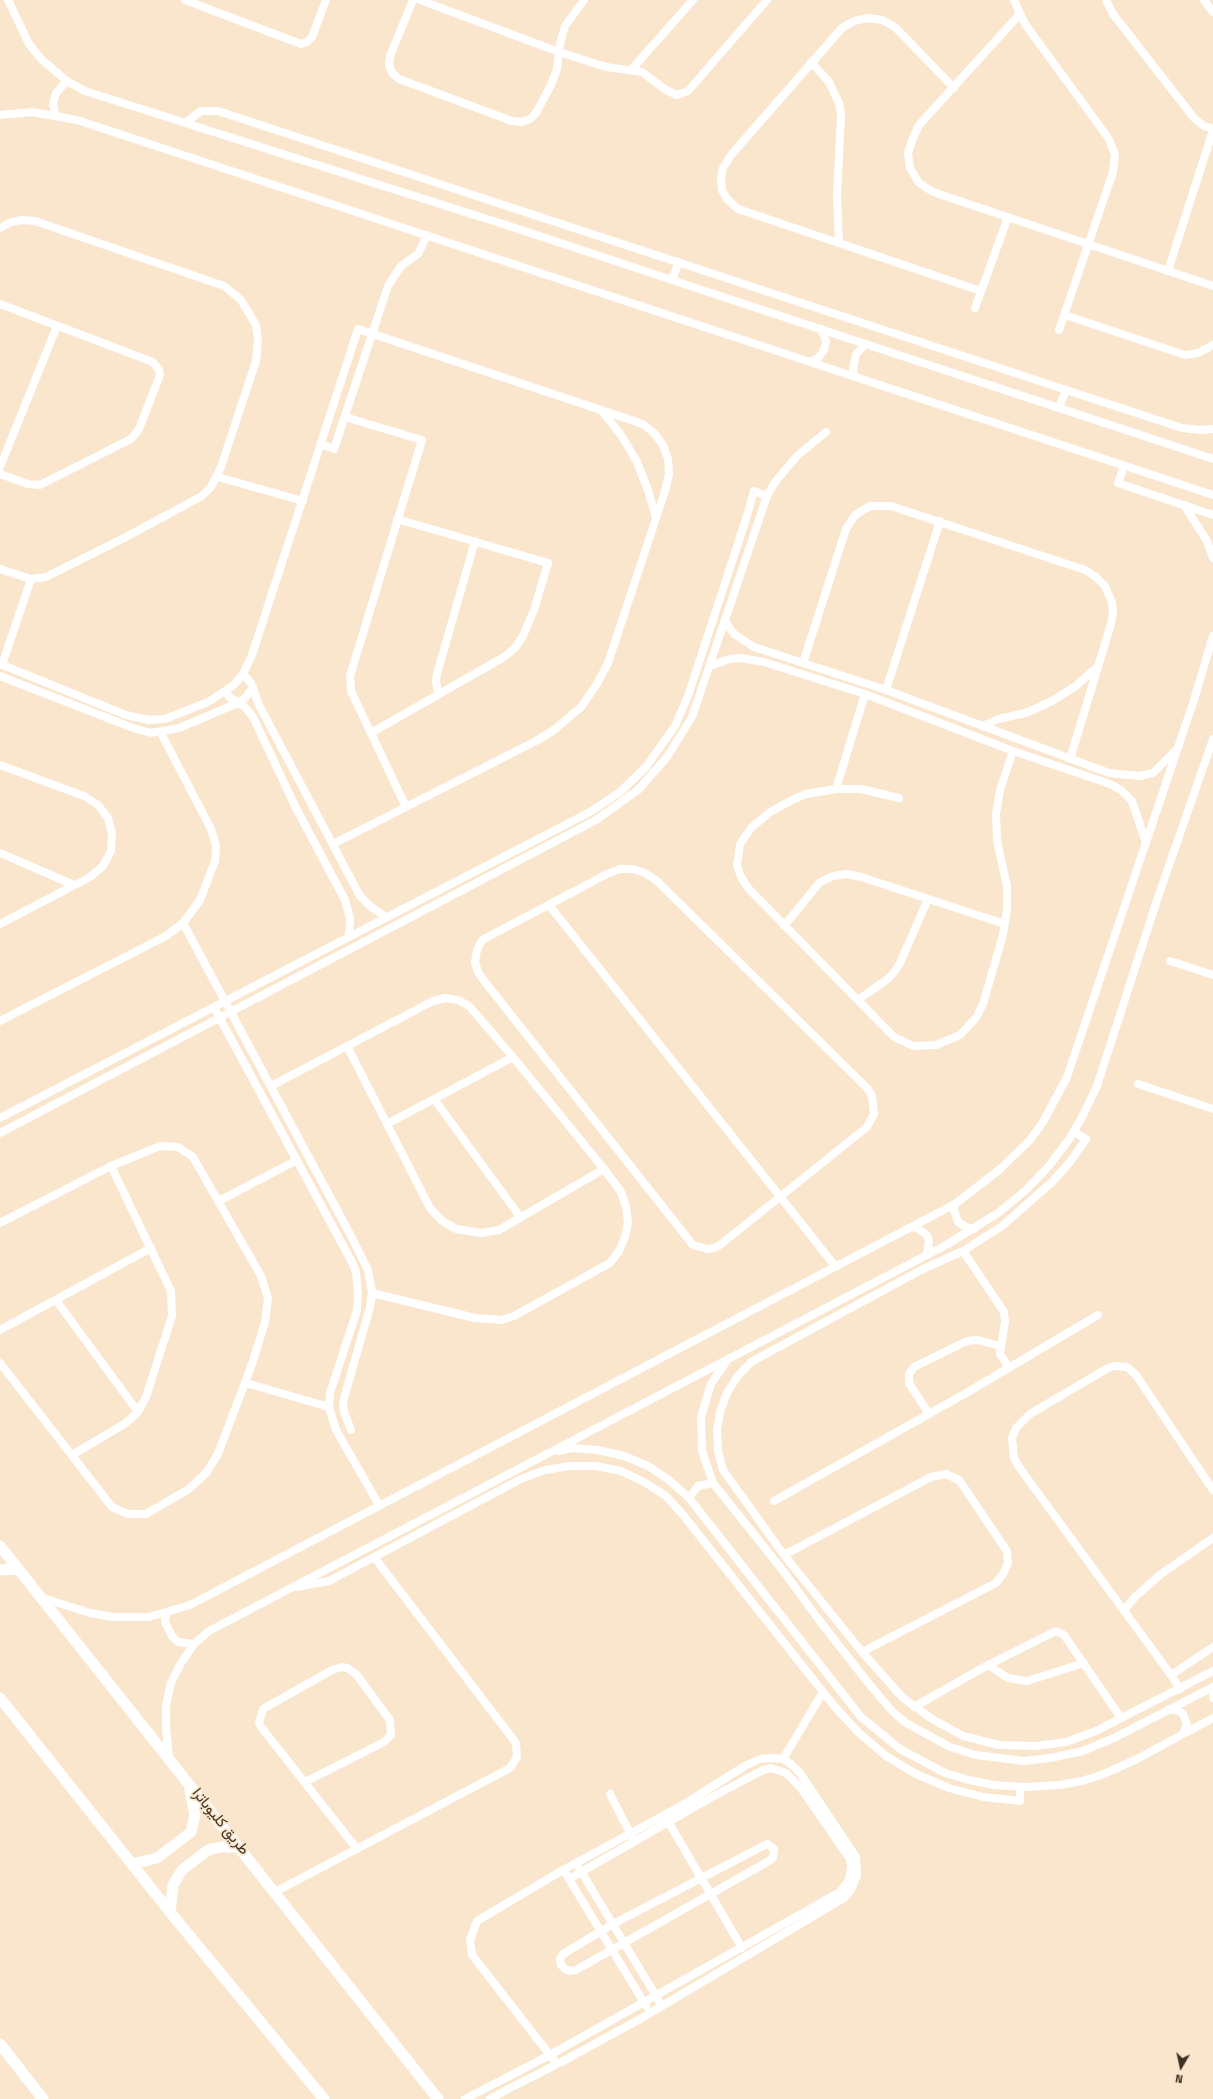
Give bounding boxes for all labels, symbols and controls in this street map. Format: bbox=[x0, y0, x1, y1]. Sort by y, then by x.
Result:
street label: طريق كليوباترا bbox=[188, 1785, 252, 1859]
north arrow bbox=[1161, 2047, 1201, 2087]
text: N bbox=[1174, 2070, 1184, 2087]

